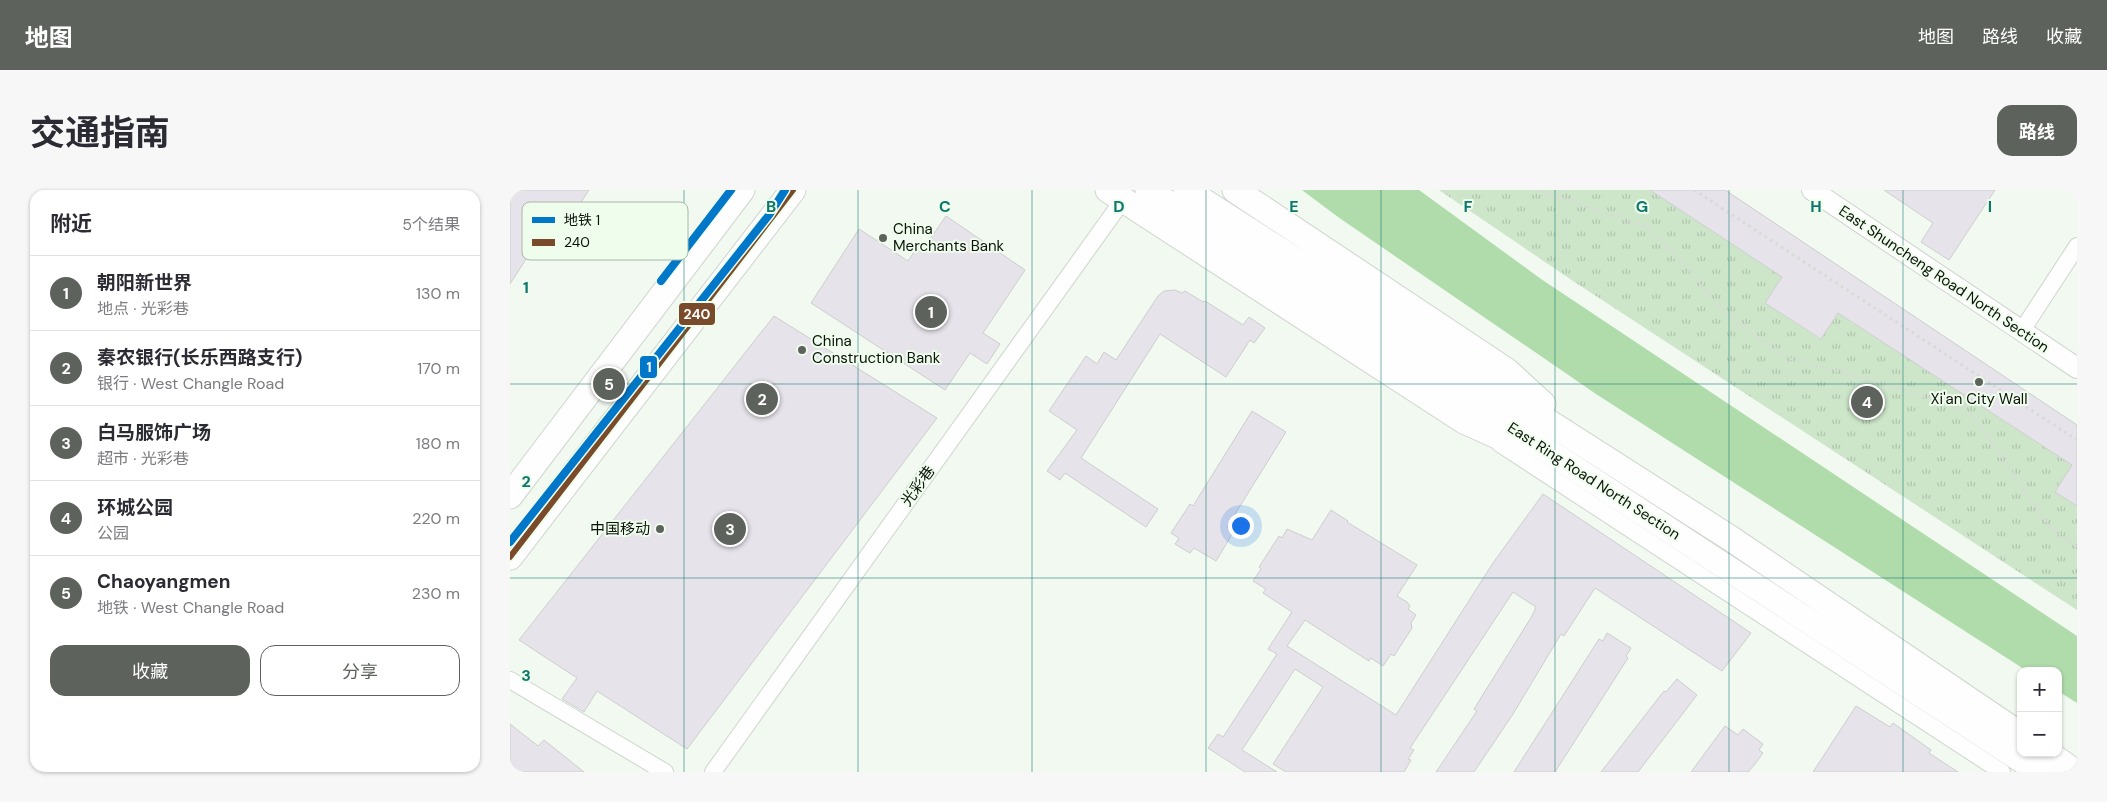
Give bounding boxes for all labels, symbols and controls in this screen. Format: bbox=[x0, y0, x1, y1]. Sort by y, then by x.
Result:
text: 地图 bbox=[25, 22, 73, 53]
text: 地图 bbox=[1918, 25, 1954, 49]
text: 路线 bbox=[1982, 25, 2018, 49]
text: 收藏 bbox=[2046, 25, 2082, 49]
button: 路线 bbox=[1997, 105, 2077, 156]
text: 交通指南 bbox=[30, 110, 170, 156]
text: B bbox=[766, 196, 776, 217]
text: C bbox=[939, 196, 951, 217]
text: D bbox=[1113, 196, 1125, 217]
text: E bbox=[1289, 196, 1299, 217]
text: F bbox=[1464, 196, 1473, 217]
text: G bbox=[1636, 196, 1648, 217]
text: H bbox=[1810, 196, 1822, 217]
text: I bbox=[1988, 196, 1992, 217]
street label: East Shuncheng Road North Section bbox=[1835, 201, 2053, 357]
legend bbox=[522, 202, 688, 260]
text: 附近 bbox=[50, 210, 92, 238]
text: 地铁 1 bbox=[564, 211, 600, 229]
text: 5个结果 bbox=[402, 214, 460, 235]
place label: China Merchants Bank bbox=[893, 219, 1005, 256]
marker: China Merchants Bank bbox=[877, 232, 889, 244]
text: 240 bbox=[564, 233, 590, 251]
text: 朝阳新世界 bbox=[97, 270, 192, 295]
text: 1 bbox=[523, 277, 529, 298]
text: 1 bbox=[63, 283, 69, 304]
text: 130 m bbox=[416, 283, 460, 304]
pin: 1 bbox=[915, 293, 947, 331]
text: 地点 · 光彩巷 bbox=[97, 298, 189, 319]
line badge: 240 bbox=[678, 302, 716, 326]
text: 240 bbox=[684, 305, 711, 323]
place label: China Construction Bank bbox=[812, 331, 941, 368]
marker: China Construction Bank bbox=[796, 344, 808, 356]
text: 秦农银行(长乐西路支行) bbox=[97, 345, 302, 370]
line badge: 1 bbox=[639, 355, 658, 379]
text: 2 bbox=[61, 358, 71, 379]
text: 170 m bbox=[417, 358, 460, 379]
text: 1 bbox=[646, 358, 652, 376]
pin: 5 bbox=[593, 365, 625, 403]
text: 银行 · West Changle Road bbox=[97, 373, 284, 394]
marker: Xi'an City Wall bbox=[1973, 376, 1985, 388]
pin: 2 bbox=[746, 380, 778, 418]
pin: 4 bbox=[1851, 383, 1883, 421]
place label: Xi'an City Wall bbox=[1931, 389, 2028, 409]
street label: East Ring Road North Section bbox=[1504, 418, 1684, 544]
text: 白马服饰广场 bbox=[97, 420, 211, 445]
text: 3 bbox=[61, 433, 71, 454]
text: 180 m bbox=[416, 433, 460, 454]
text: 超市 · 光彩巷 bbox=[97, 448, 189, 469]
street label: 光彩巷 bbox=[897, 462, 939, 510]
text: 2 bbox=[521, 471, 531, 492]
text: 环城公园 bbox=[97, 495, 173, 520]
text: 4 bbox=[61, 508, 71, 529]
text: 220 m bbox=[412, 508, 460, 529]
pin: 3 bbox=[714, 510, 746, 548]
your location bbox=[1228, 513, 1254, 539]
place label: 中国移动 bbox=[590, 519, 650, 539]
text: 公园 bbox=[97, 523, 129, 544]
marker: 中国移动 bbox=[654, 523, 666, 535]
text: Chaoyangmen bbox=[97, 569, 231, 594]
text: 5 bbox=[61, 583, 71, 604]
text: 230 m bbox=[412, 583, 460, 604]
text: 地铁 · West Changle Road bbox=[97, 597, 284, 618]
button: 收藏 bbox=[50, 645, 250, 696]
button: 分享 bbox=[260, 645, 460, 696]
text: 3 bbox=[521, 665, 531, 686]
map controls bbox=[2017, 667, 2062, 757]
button: + bbox=[2017, 667, 2062, 712]
button: − bbox=[2017, 712, 2062, 757]

